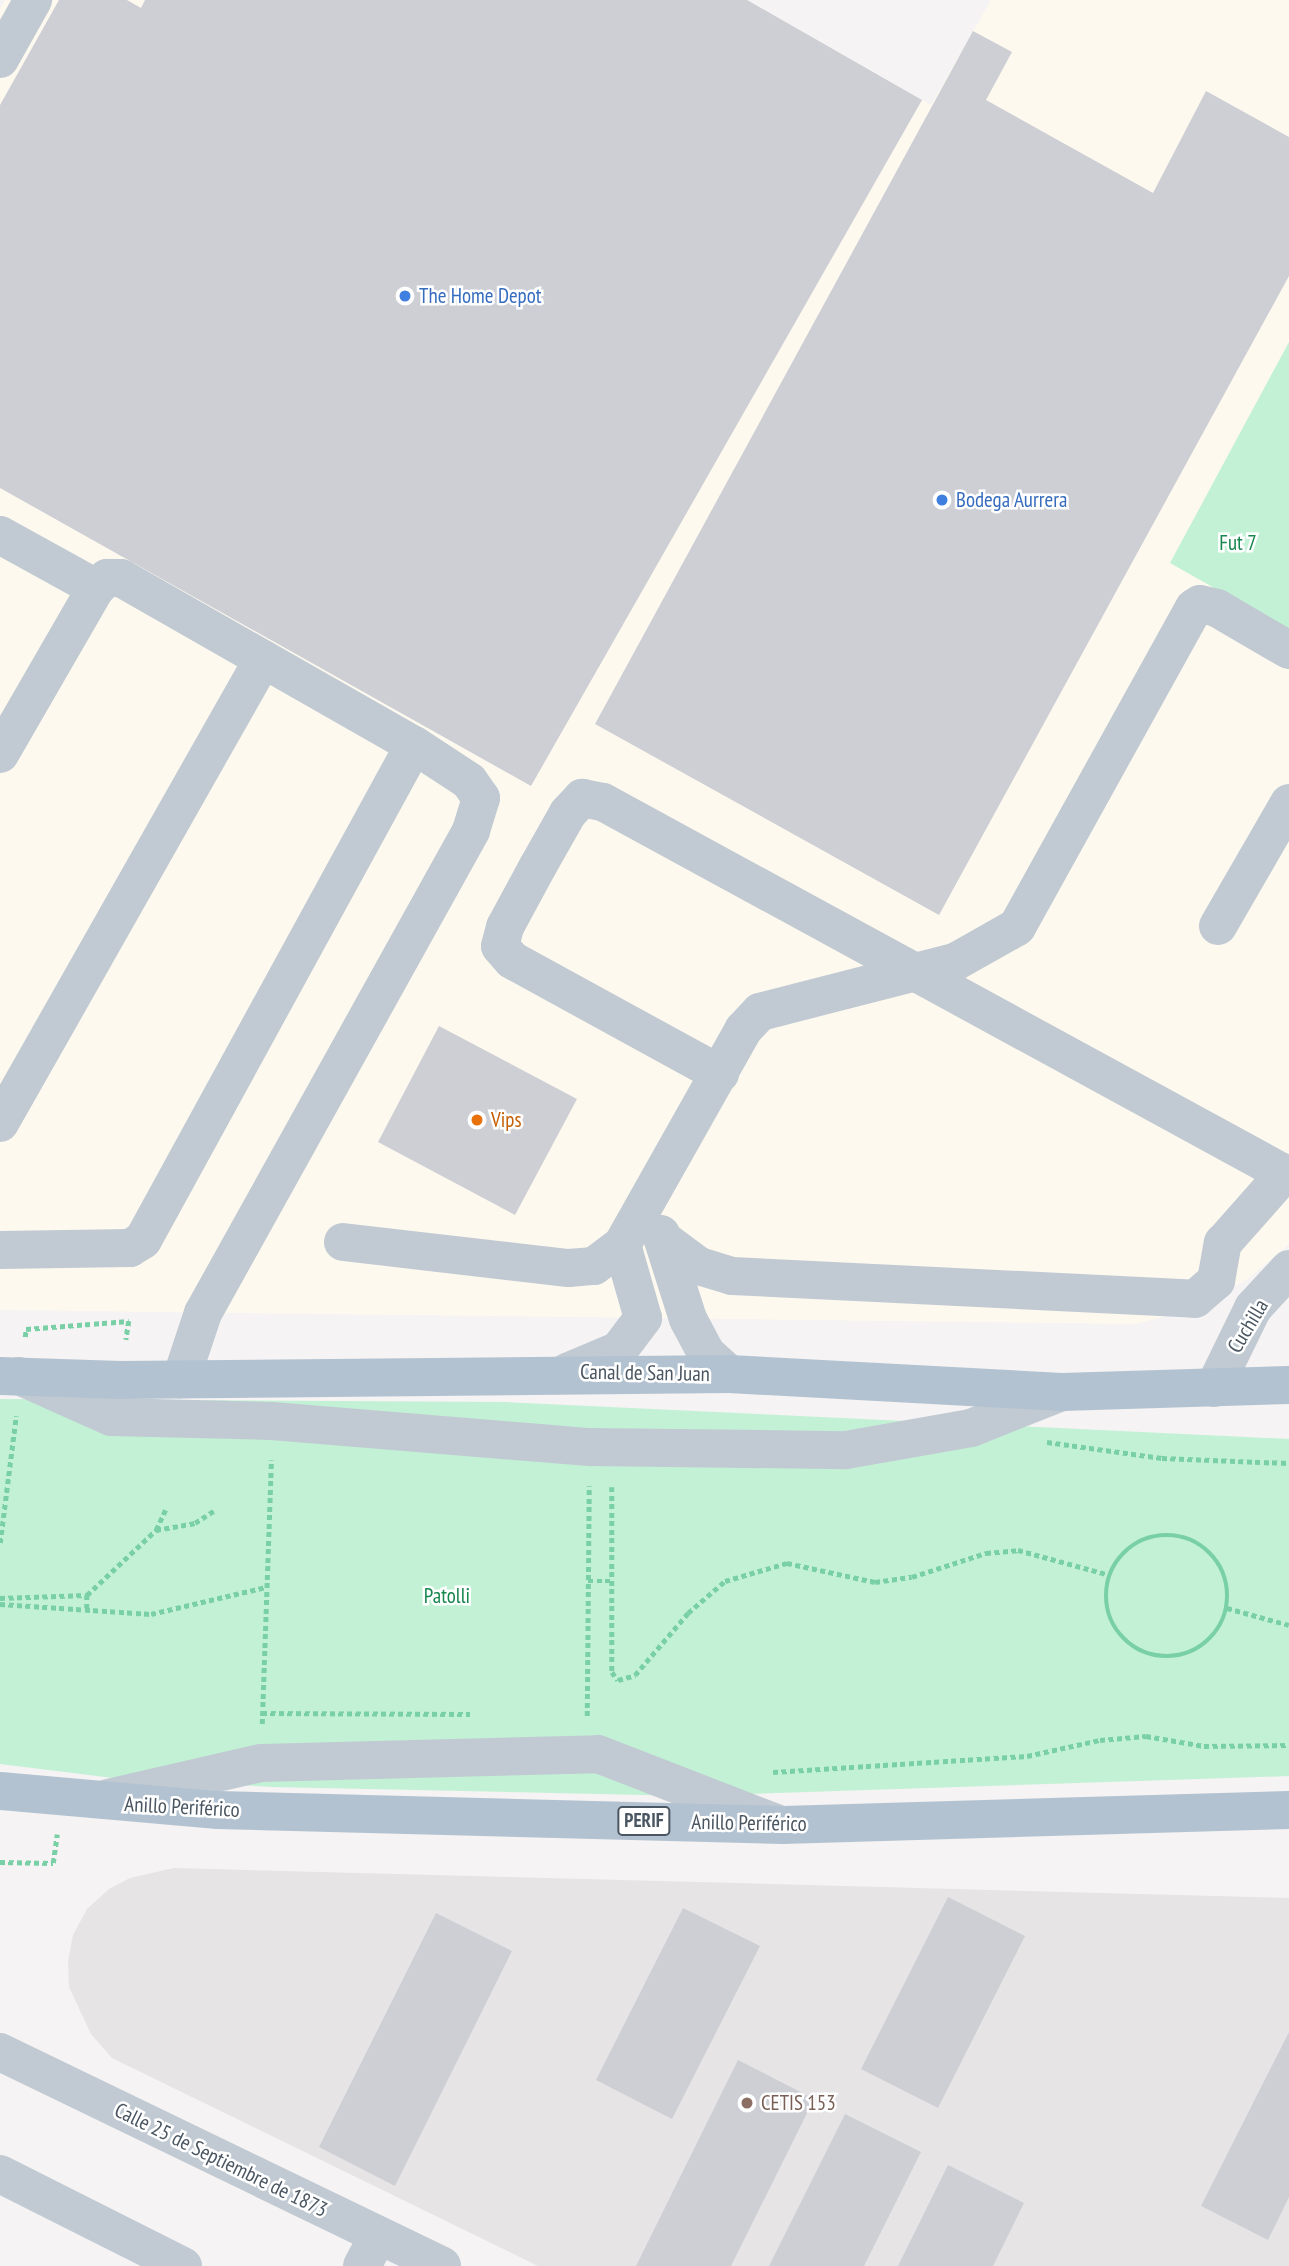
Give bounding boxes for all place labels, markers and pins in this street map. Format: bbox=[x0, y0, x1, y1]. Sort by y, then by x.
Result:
place label: The Home Depot bbox=[419, 283, 542, 309]
marker: The Home Depot bbox=[397, 288, 413, 304]
place label: Bodega Aurrera bbox=[956, 487, 1068, 513]
marker: Bodega Aurrera bbox=[934, 492, 950, 508]
place label: Vips bbox=[491, 1107, 522, 1133]
marker: Vips bbox=[469, 1112, 485, 1128]
place label: CETIS 153 bbox=[761, 2090, 836, 2116]
marker: CETIS 153 bbox=[739, 2095, 755, 2111]

